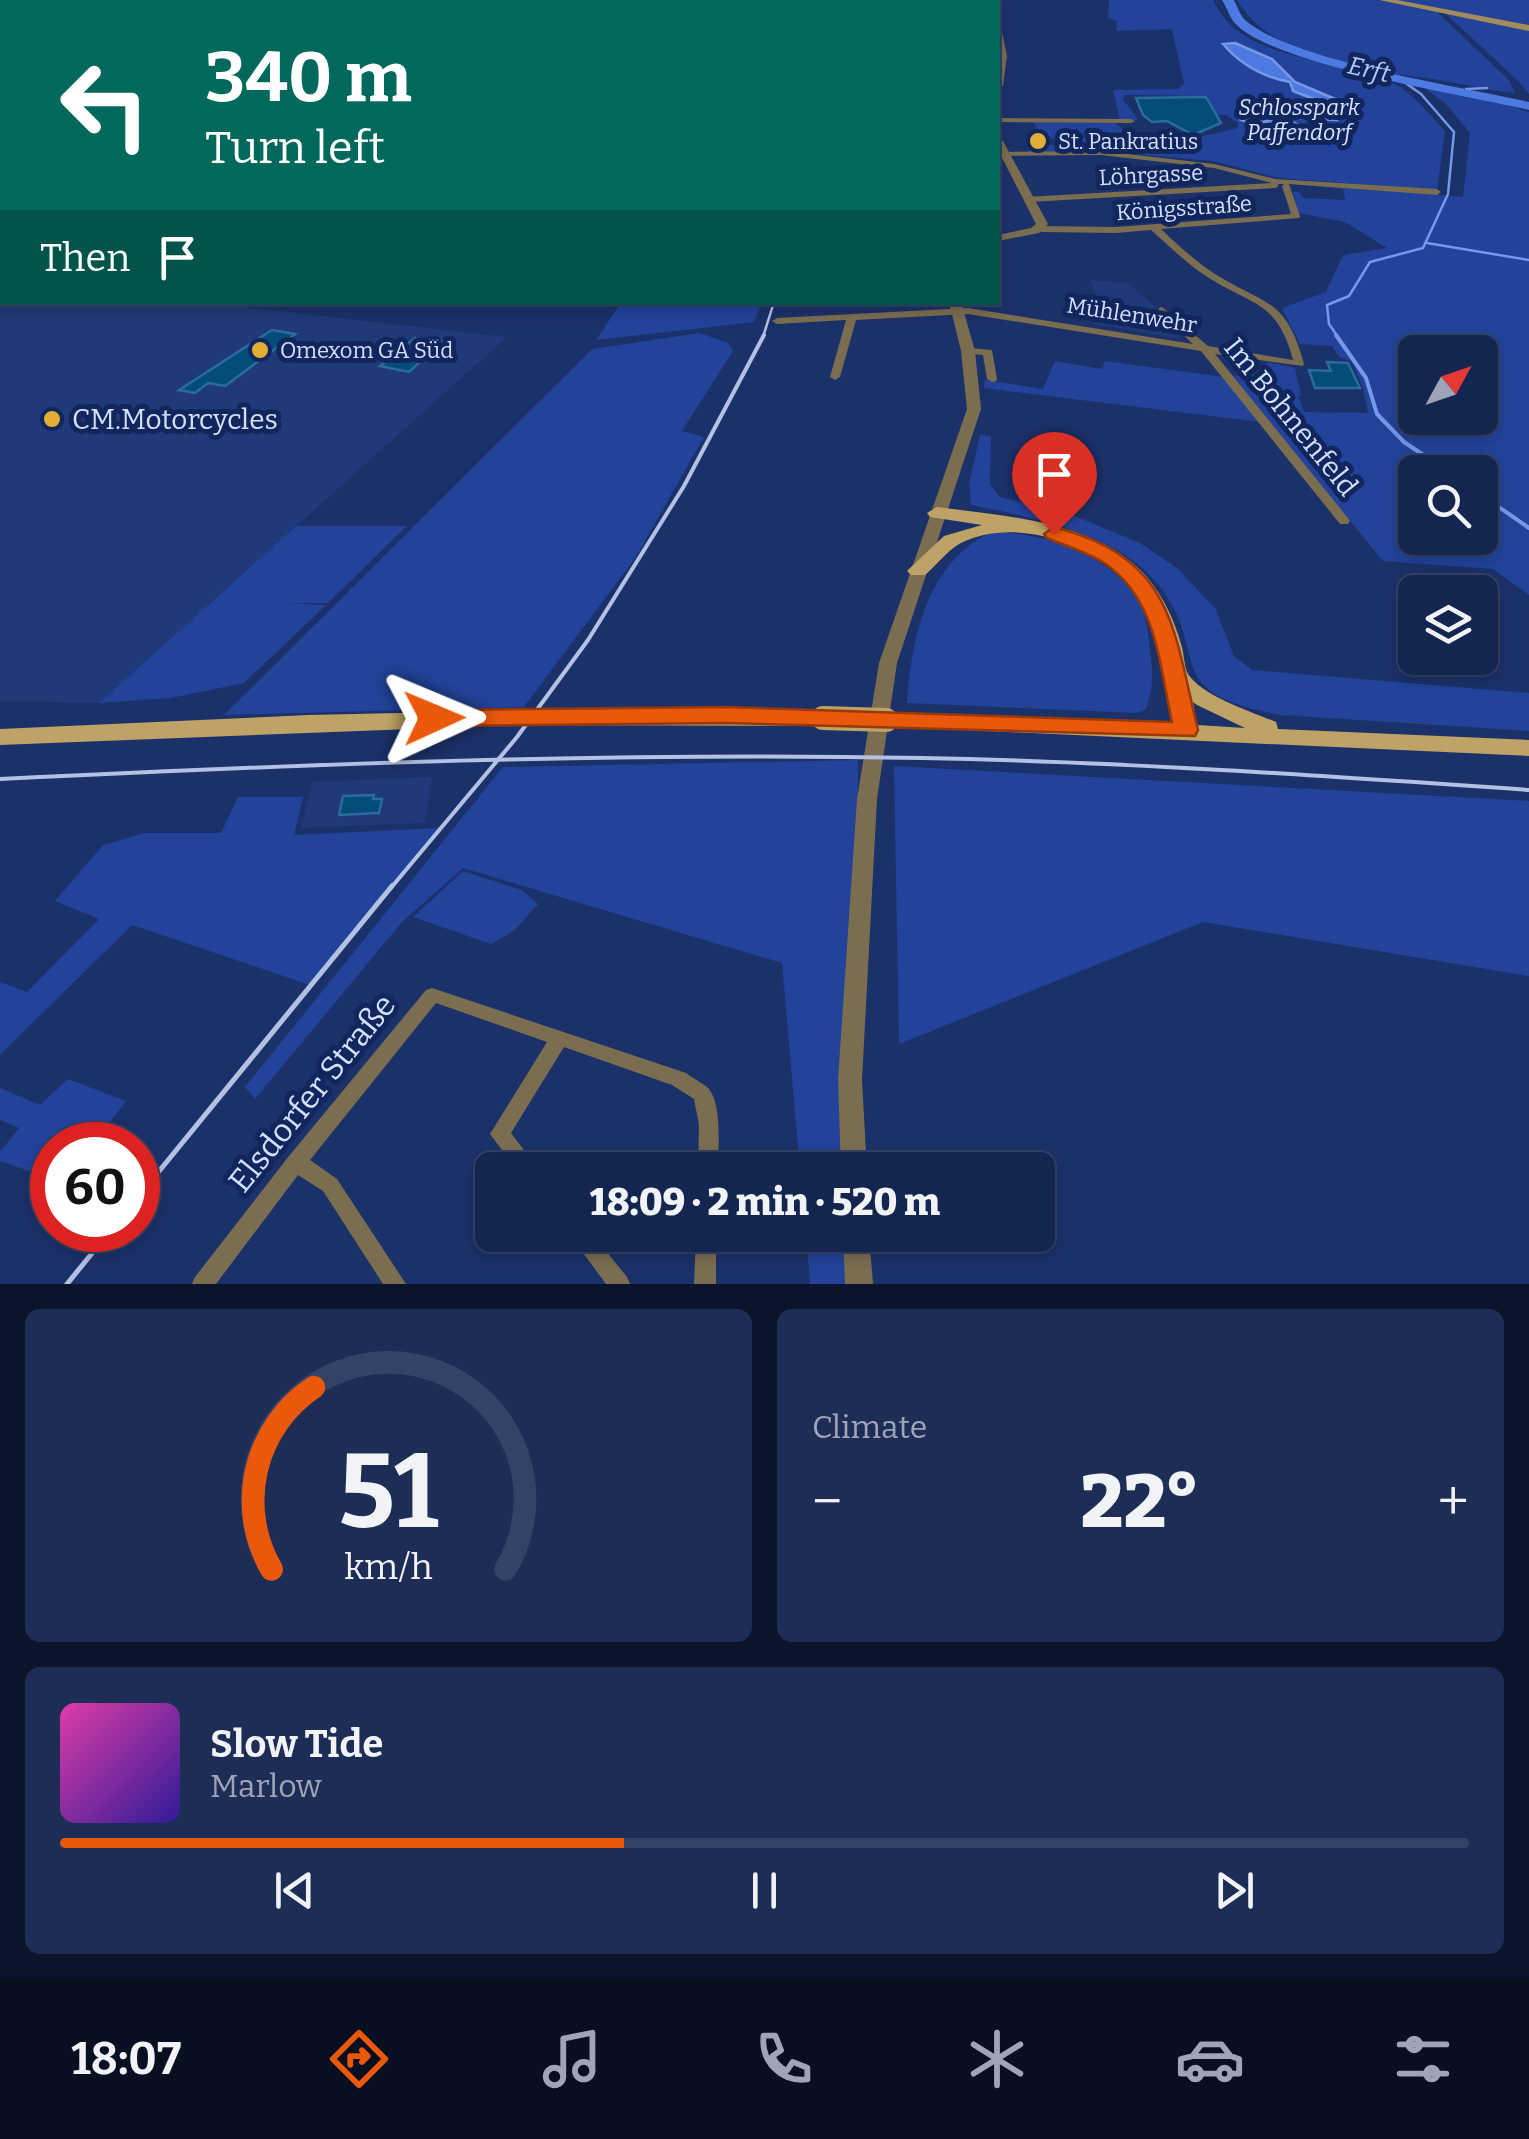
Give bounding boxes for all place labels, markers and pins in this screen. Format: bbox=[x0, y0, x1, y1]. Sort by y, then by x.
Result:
place label: St. Pankratius bbox=[1058, 128, 1198, 155]
marker: St. Pankratius bbox=[1027, 130, 1049, 152]
place label: Omexom GA Süd bbox=[280, 337, 453, 364]
marker: Omexom GA Süd bbox=[249, 339, 271, 361]
place label: CM.Motorcycles bbox=[72, 403, 278, 436]
marker: CM.Motorcycles bbox=[41, 408, 63, 430]
pin bbox=[1012, 432, 1097, 535]

